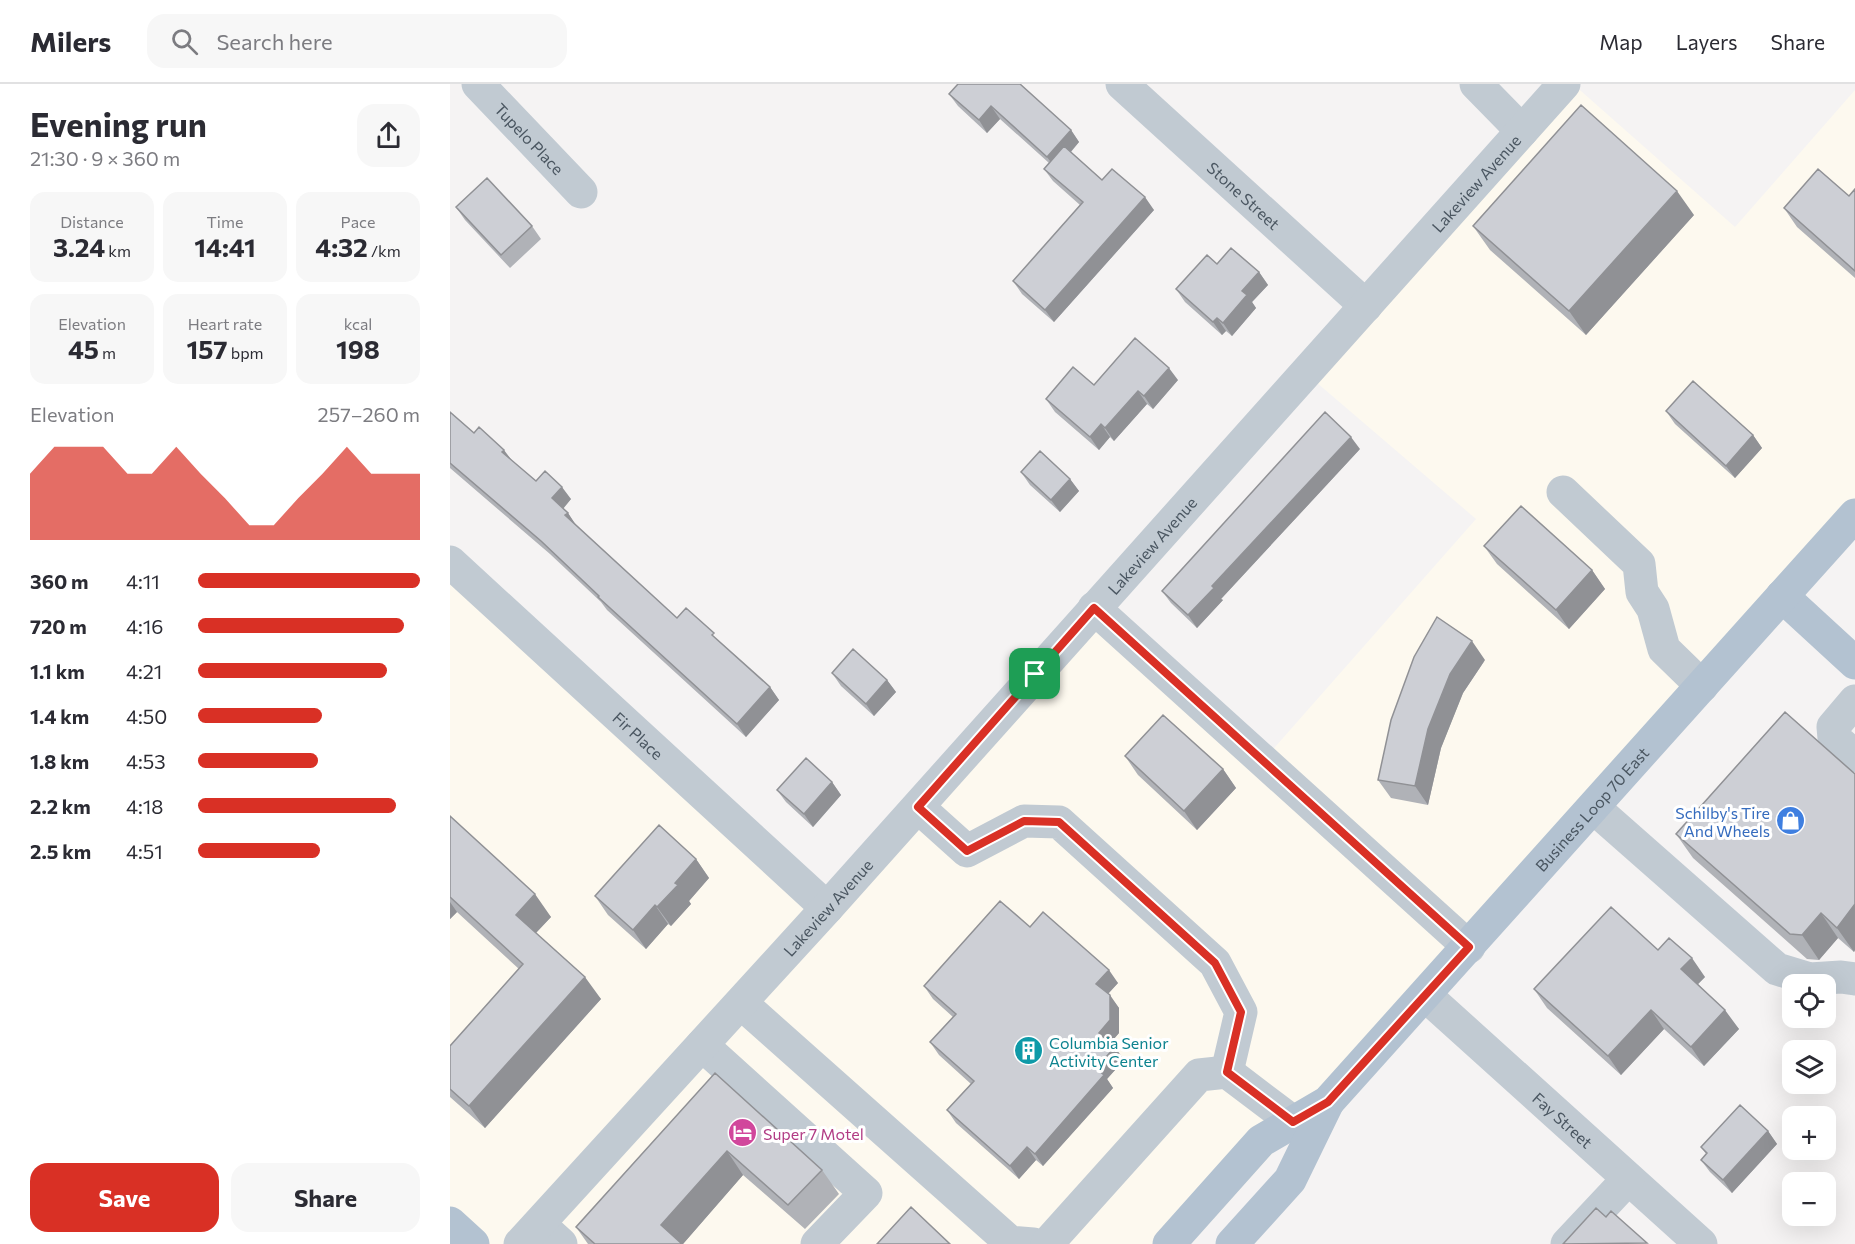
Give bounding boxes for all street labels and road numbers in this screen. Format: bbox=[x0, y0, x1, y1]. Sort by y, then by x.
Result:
street label: Tupelo Place bbox=[491, 99, 568, 178]
street label: Lakeview Avenue bbox=[1427, 130, 1524, 235]
street label: Stone Street bbox=[1204, 157, 1284, 233]
street label: Lakeview Avenue bbox=[1103, 493, 1200, 598]
street label: Fir Place bbox=[609, 707, 668, 763]
street label: Business Loop 70 East bbox=[1531, 742, 1652, 875]
street label: Lakeview Avenue bbox=[779, 855, 876, 960]
street label: Fay Street bbox=[1529, 1088, 1597, 1152]

